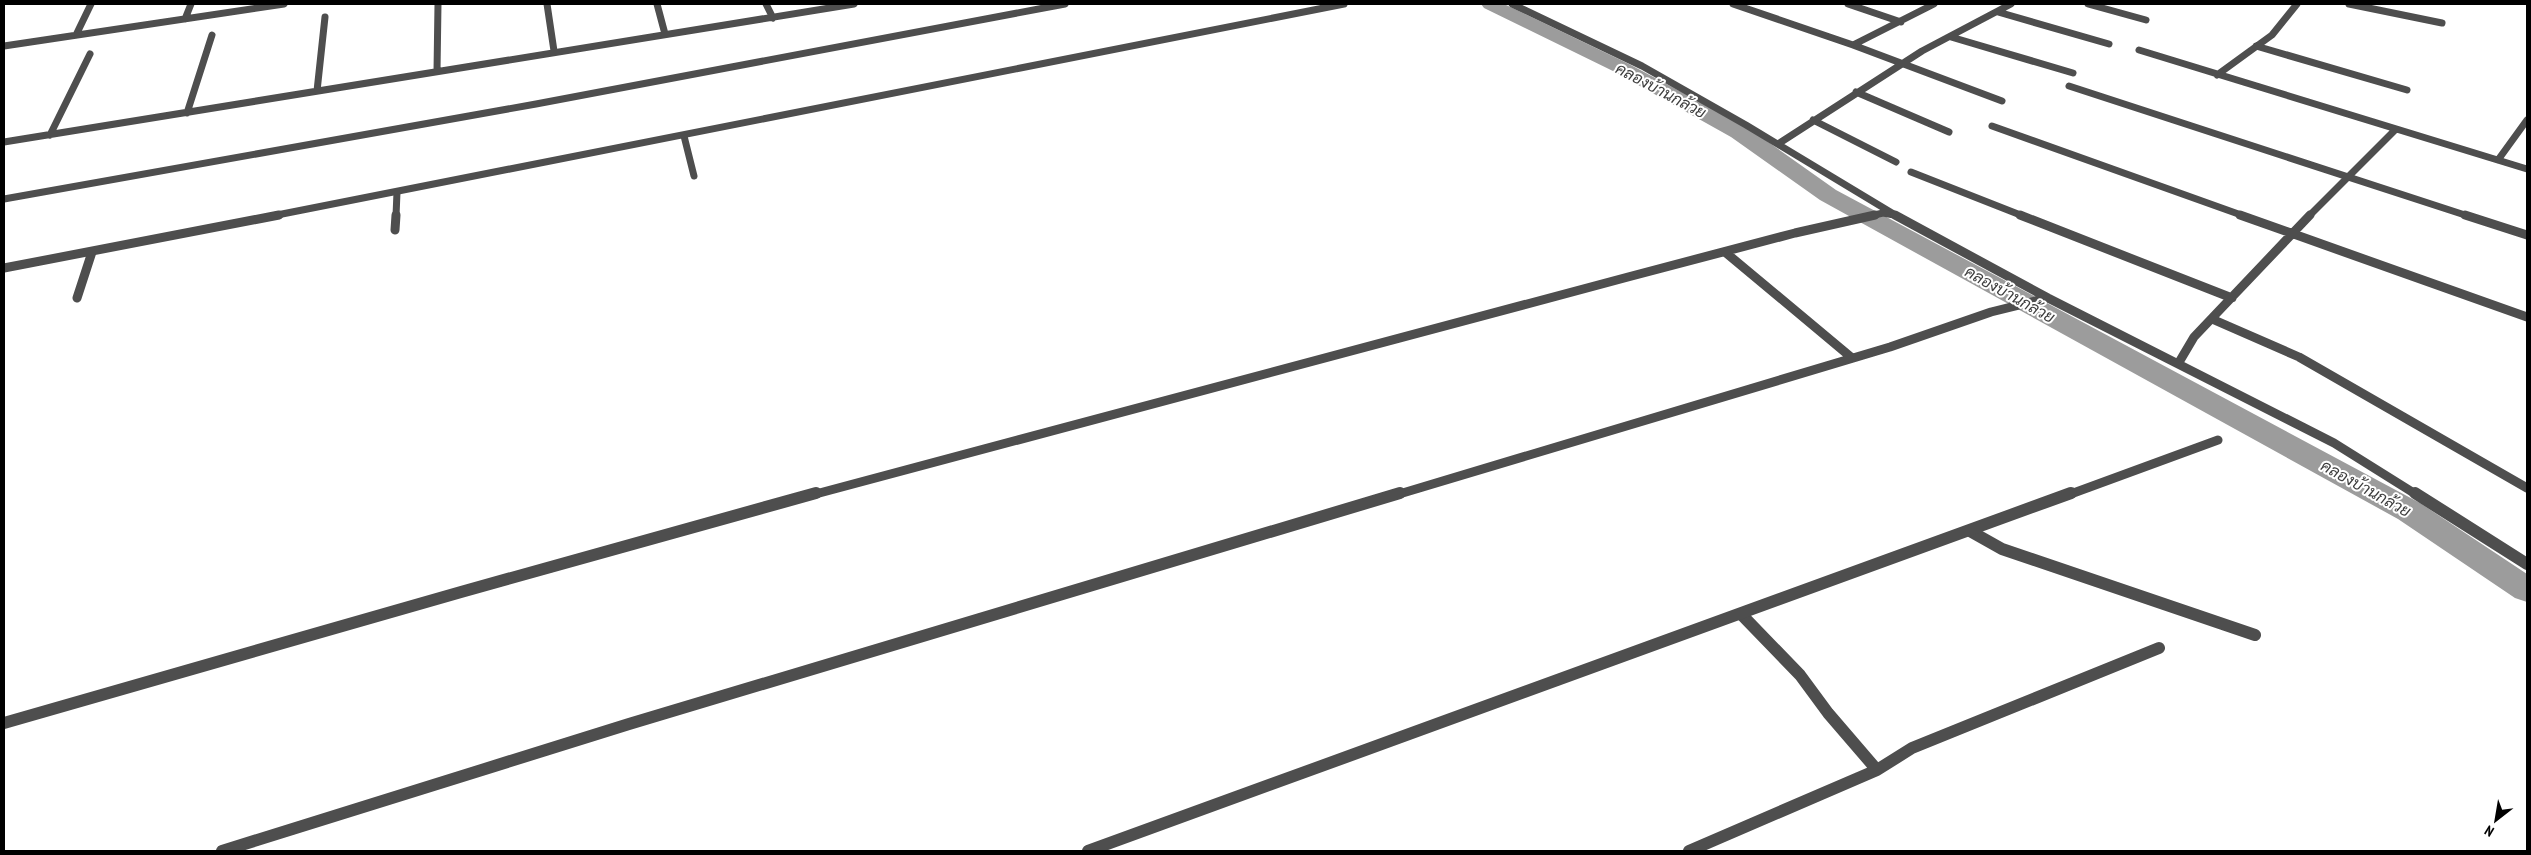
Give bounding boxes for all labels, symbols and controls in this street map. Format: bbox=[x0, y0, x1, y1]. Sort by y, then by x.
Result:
water label: คลองบ้านกล้วย bbox=[1612, 57, 1710, 122]
water label: คลองบ้านกล้วย bbox=[1962, 260, 2059, 327]
water label: คลองบ้านกล้วย bbox=[2318, 454, 2415, 521]
north arrow bbox=[2471, 795, 2521, 845]
text: N bbox=[2481, 821, 2497, 841]

